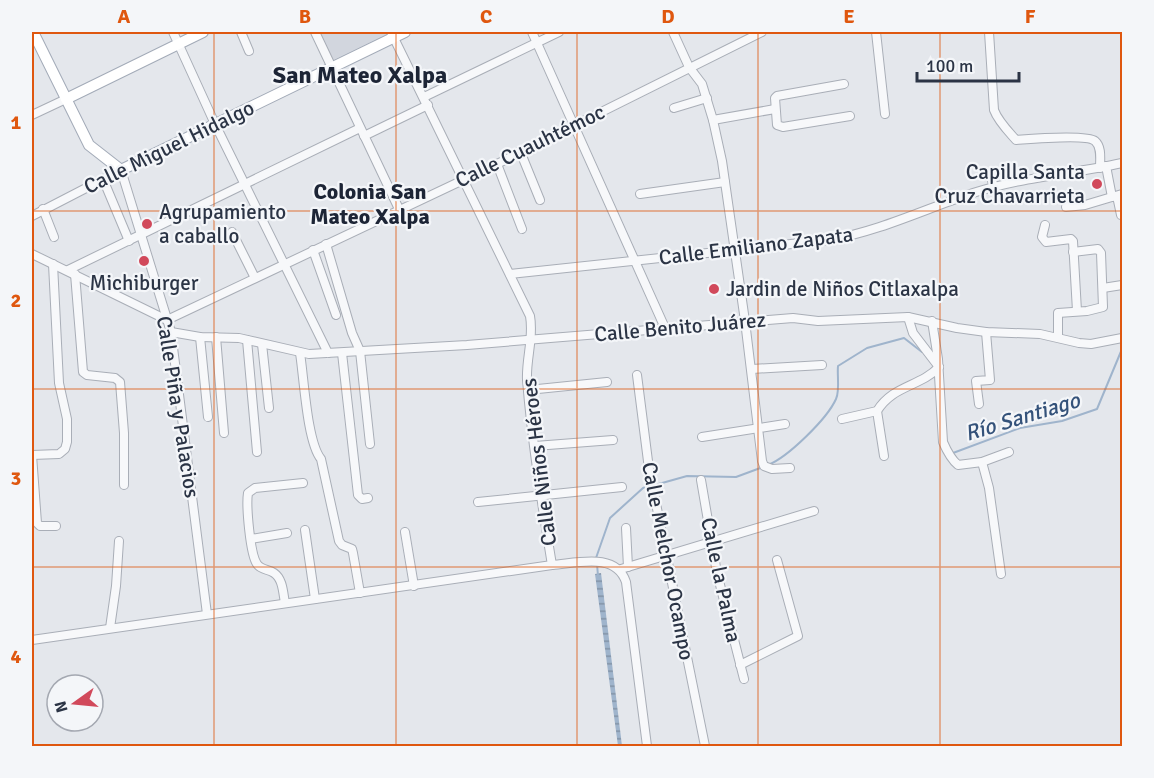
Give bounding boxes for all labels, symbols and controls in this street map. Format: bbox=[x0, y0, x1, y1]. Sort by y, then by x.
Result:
text: A bbox=[118, 4, 131, 29]
text: B bbox=[299, 4, 311, 29]
text: C bbox=[480, 4, 492, 29]
text: D bbox=[661, 4, 675, 29]
text: E bbox=[843, 4, 855, 29]
text: F bbox=[1025, 4, 1036, 29]
scale bar bbox=[917, 45, 1019, 83]
text: 100 m bbox=[926, 55, 973, 77]
district label: San Mateo Xalpa bbox=[273, 60, 447, 90]
street label: Calle Miguel Hidalgo bbox=[80, 94, 258, 200]
street label: Calle Cuauhtémoc bbox=[451, 99, 609, 193]
text: 1 bbox=[11, 110, 22, 135]
place label: Capilla Santa Cruz Chavarrieta bbox=[934, 159, 1085, 209]
marker: Capilla Santa Cruz Chavarrieta bbox=[1090, 177, 1104, 191]
district label: Colonia San Mateo Xalpa bbox=[310, 178, 430, 230]
place label: Agrupamiento a caballo bbox=[159, 199, 286, 249]
marker: Agrupamiento a caballo bbox=[140, 217, 154, 231]
street label: Calle Emiliano Zapata bbox=[657, 221, 855, 271]
marker: Michiburger bbox=[137, 254, 151, 268]
place label: Michiburger bbox=[89, 270, 199, 296]
place label: Jardin de Niños Citlaxalpa bbox=[726, 276, 959, 302]
marker: Jardin de Niños Citlaxalpa bbox=[707, 282, 721, 296]
text: 2 bbox=[11, 288, 21, 313]
street label: Calle Benito Juárez bbox=[593, 307, 767, 347]
street label: Calle Piña y Palacios bbox=[151, 314, 205, 500]
street label: Calle Niños Héroes bbox=[516, 377, 562, 547]
water label: Río Santiago bbox=[961, 386, 1084, 447]
street label: Calle Melchor Ocampo bbox=[636, 460, 700, 662]
text: 3 bbox=[11, 466, 21, 491]
street label: Calle la Palma bbox=[695, 515, 747, 645]
text: 4 bbox=[11, 644, 22, 669]
north arrow bbox=[45, 673, 105, 733]
text: N bbox=[50, 699, 73, 715]

